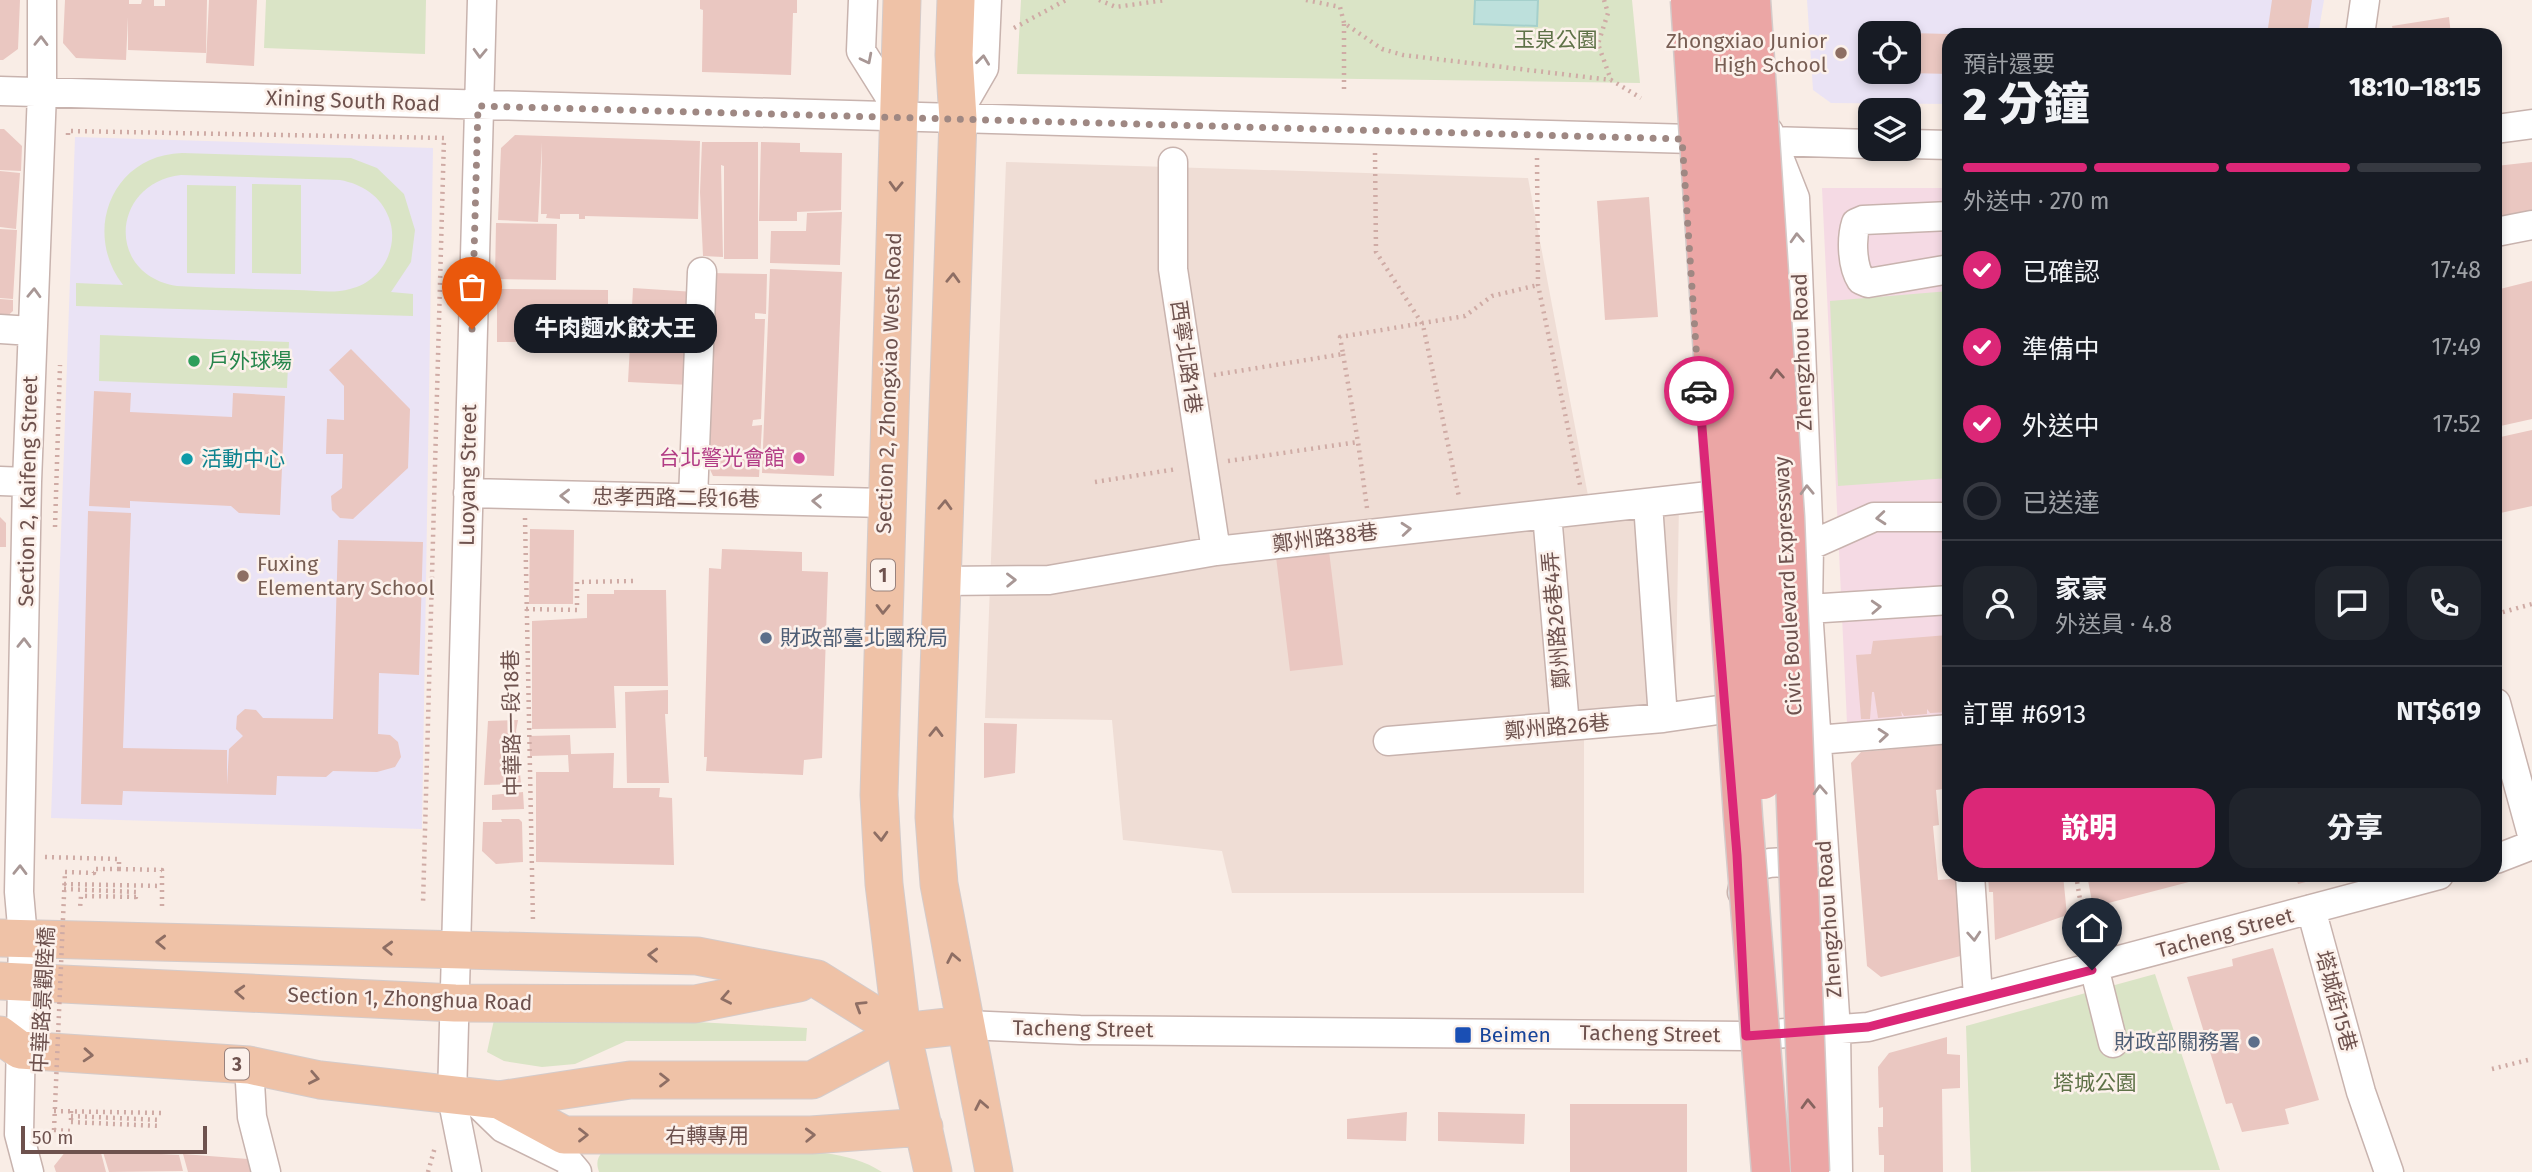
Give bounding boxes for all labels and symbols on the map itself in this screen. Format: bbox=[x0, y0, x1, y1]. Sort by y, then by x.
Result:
park label: 玉泉公園 bbox=[1514, 27, 1598, 53]
place label: Zhongxiao Junior High School bbox=[1666, 28, 1827, 78]
one-way arrow bbox=[33, 35, 49, 46]
marker: Zhongxiao Junior High School bbox=[1833, 45, 1849, 61]
one-way arrow bbox=[472, 48, 487, 59]
one-way arrow bbox=[859, 51, 873, 64]
one-way arrow bbox=[976, 54, 991, 66]
street label: Xining South Road bbox=[266, 85, 440, 117]
one-way arrow bbox=[888, 181, 904, 191]
street label: Section 2, Zhongxiao West Road bbox=[871, 232, 907, 534]
one-way arrow bbox=[1789, 232, 1804, 243]
pin bbox=[442, 257, 502, 329]
one-way arrow bbox=[945, 272, 960, 283]
street label: Zhengzhou Road bbox=[1786, 273, 1818, 431]
one-way arrow bbox=[26, 287, 41, 298]
street label: 西寧北路1巷 bbox=[1165, 299, 1207, 415]
callout: 牛肉麵水餃大王 bbox=[514, 304, 717, 354]
place label: 戶外球場 bbox=[208, 348, 292, 374]
marker: 戶外球場 bbox=[186, 353, 202, 369]
courier bbox=[1664, 356, 1734, 426]
one-way arrow bbox=[1769, 368, 1784, 379]
street label: Section 2, Kaifeng Street bbox=[13, 375, 43, 607]
street label: Luoyang Street bbox=[454, 404, 482, 546]
place label: 台北警光會館 bbox=[659, 445, 785, 471]
place label: 活動中心 bbox=[201, 446, 285, 472]
marker: 台北警光會館 bbox=[791, 450, 807, 466]
marker: 活動中心 bbox=[179, 451, 195, 467]
street label: Civic Boulevard Expressway bbox=[1768, 455, 1808, 716]
street label: 忠孝西路二段16巷 bbox=[592, 484, 760, 512]
one-way arrow bbox=[1800, 484, 1815, 495]
one-way arrow bbox=[559, 488, 570, 504]
one-way arrow bbox=[811, 494, 822, 509]
one-way arrow bbox=[937, 499, 952, 510]
one-way arrow bbox=[1876, 511, 1887, 526]
street label: 鄭州路38巷 bbox=[1271, 519, 1379, 557]
one-way arrow bbox=[1401, 522, 1412, 537]
street label: 鄭州路26巷4弄 bbox=[1537, 550, 1575, 690]
place label: Fuxing Elementary School bbox=[257, 551, 435, 601]
road number: 1 bbox=[871, 560, 895, 590]
marker: Fuxing Elementary School bbox=[235, 568, 251, 584]
one-way arrow bbox=[1006, 572, 1016, 588]
one-way arrow bbox=[1871, 599, 1882, 614]
one-way arrow bbox=[875, 604, 890, 615]
place label: 財政部臺北國稅局 bbox=[780, 625, 948, 651]
marker: 財政部臺北國稅局 bbox=[758, 630, 774, 646]
one-way arrow bbox=[16, 637, 32, 647]
street label: 中華路一段18巷 bbox=[498, 649, 526, 797]
street label: 鄭州路26巷 bbox=[1503, 709, 1611, 745]
one-way arrow bbox=[928, 727, 944, 737]
one-way arrow bbox=[1878, 728, 1889, 743]
one-way arrow bbox=[1813, 785, 1828, 796]
one-way arrow bbox=[873, 831, 888, 842]
street label: Zhengzhou Road bbox=[1811, 839, 1847, 999]
one-way arrow bbox=[12, 864, 27, 875]
pin bbox=[2062, 898, 2122, 970]
street label: Tacheng Street bbox=[2154, 902, 2297, 964]
street label: 中華路景觀陸橋 bbox=[26, 926, 60, 1074]
one-way arrow bbox=[1966, 931, 1981, 942]
one-way arrow bbox=[155, 934, 166, 949]
one-way arrow bbox=[382, 940, 393, 955]
one-way arrow bbox=[647, 947, 658, 962]
street label: 塔城街15巷 bbox=[2310, 948, 2362, 1054]
one-way arrow bbox=[946, 952, 961, 964]
street label: Section 1, Zhonghua Road bbox=[287, 982, 533, 1016]
one-way arrow bbox=[234, 985, 245, 1000]
one-way arrow bbox=[720, 989, 732, 1004]
one-way arrow bbox=[854, 1001, 867, 1014]
street label: Tacheng Street bbox=[1012, 1015, 1154, 1043]
street label: Tacheng Street bbox=[1579, 1020, 1721, 1048]
place label: Beimen bbox=[1479, 1022, 1551, 1048]
marker: Beimen bbox=[1453, 1025, 1473, 1045]
place label: 財政部關務署 bbox=[2114, 1029, 2240, 1055]
marker: 財政部關務署 bbox=[2246, 1034, 2262, 1050]
one-way arrow bbox=[83, 1047, 94, 1062]
road number: 3 bbox=[225, 1048, 249, 1080]
one-way arrow bbox=[308, 1070, 320, 1085]
park label: 塔城公園 bbox=[2053, 1070, 2137, 1096]
one-way arrow bbox=[659, 1072, 669, 1088]
one-way arrow bbox=[1800, 1098, 1816, 1109]
one-way arrow bbox=[975, 1099, 990, 1111]
scale bar bbox=[21, 1123, 206, 1155]
street label: 右轉專用 bbox=[665, 1123, 749, 1149]
one-way arrow bbox=[578, 1127, 589, 1143]
one-way arrow bbox=[805, 1127, 816, 1142]

